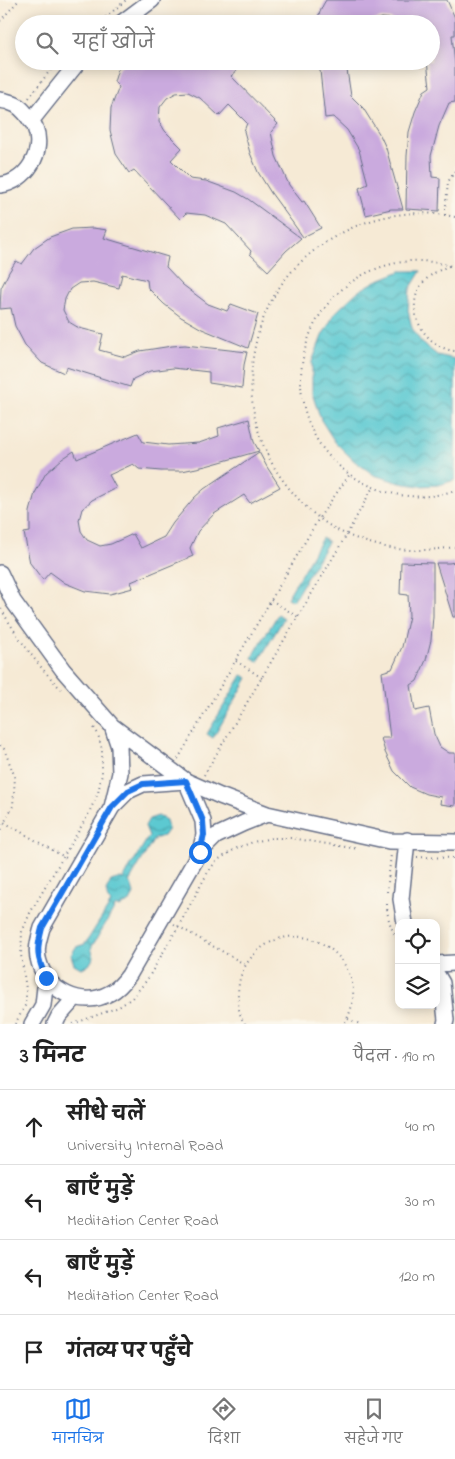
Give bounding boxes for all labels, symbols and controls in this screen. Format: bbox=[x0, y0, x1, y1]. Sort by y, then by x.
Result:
search box bbox=[15, 15, 440, 70]
icon: search bbox=[33, 29, 61, 57]
text: यहाँ खोजें bbox=[73, 30, 155, 57]
route start bbox=[189, 841, 212, 864]
map controls bbox=[395, 919, 440, 1009]
button: locate bbox=[395, 919, 440, 964]
button: layers bbox=[395, 964, 440, 1009]
route end bbox=[35, 967, 58, 990]
text: 3 मिनट bbox=[20, 1042, 85, 1072]
text: पैदल · 190 m bbox=[353, 1045, 435, 1069]
text: सीधे चलें bbox=[67, 1102, 145, 1129]
icon: ahead bbox=[20, 1113, 48, 1141]
text: 40 m bbox=[405, 1115, 435, 1139]
text: University Internal Road bbox=[67, 1134, 223, 1158]
text: बाएँ मुड़ें bbox=[67, 1177, 134, 1204]
icon: left bbox=[20, 1188, 48, 1216]
text: 30 m bbox=[405, 1190, 435, 1214]
text: Meditation Center Road bbox=[67, 1209, 218, 1233]
text: बाएँ मुड़ें bbox=[67, 1252, 134, 1279]
icon: left bbox=[20, 1263, 48, 1291]
text: 120 m bbox=[399, 1265, 435, 1289]
text: Meditation Center Road bbox=[67, 1284, 218, 1308]
icon: arrive bbox=[20, 1338, 48, 1366]
text: गंतव्य पर पहुँचे bbox=[67, 1339, 192, 1366]
tab: मानचित्र bbox=[52, 1395, 104, 1454]
tab: दिशा bbox=[208, 1395, 240, 1454]
tab: सहेजे गए bbox=[345, 1395, 403, 1454]

